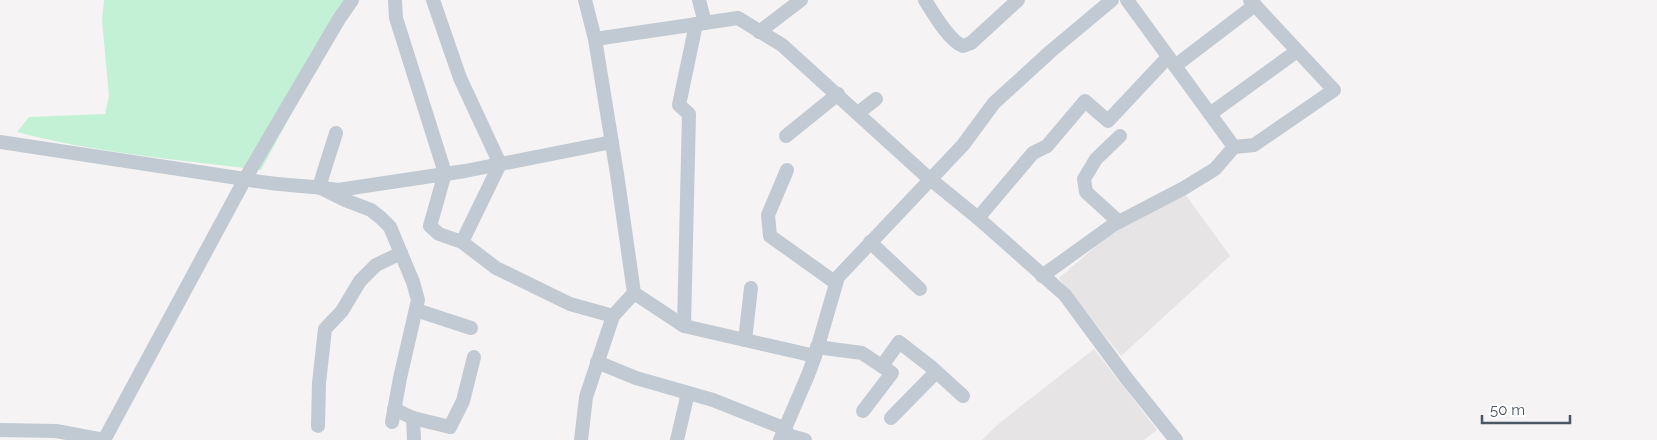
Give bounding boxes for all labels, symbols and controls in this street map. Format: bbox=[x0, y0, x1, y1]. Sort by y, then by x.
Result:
scale bar bbox=[1482, 392, 1570, 424]
text: 50 m bbox=[1490, 401, 1525, 419]

